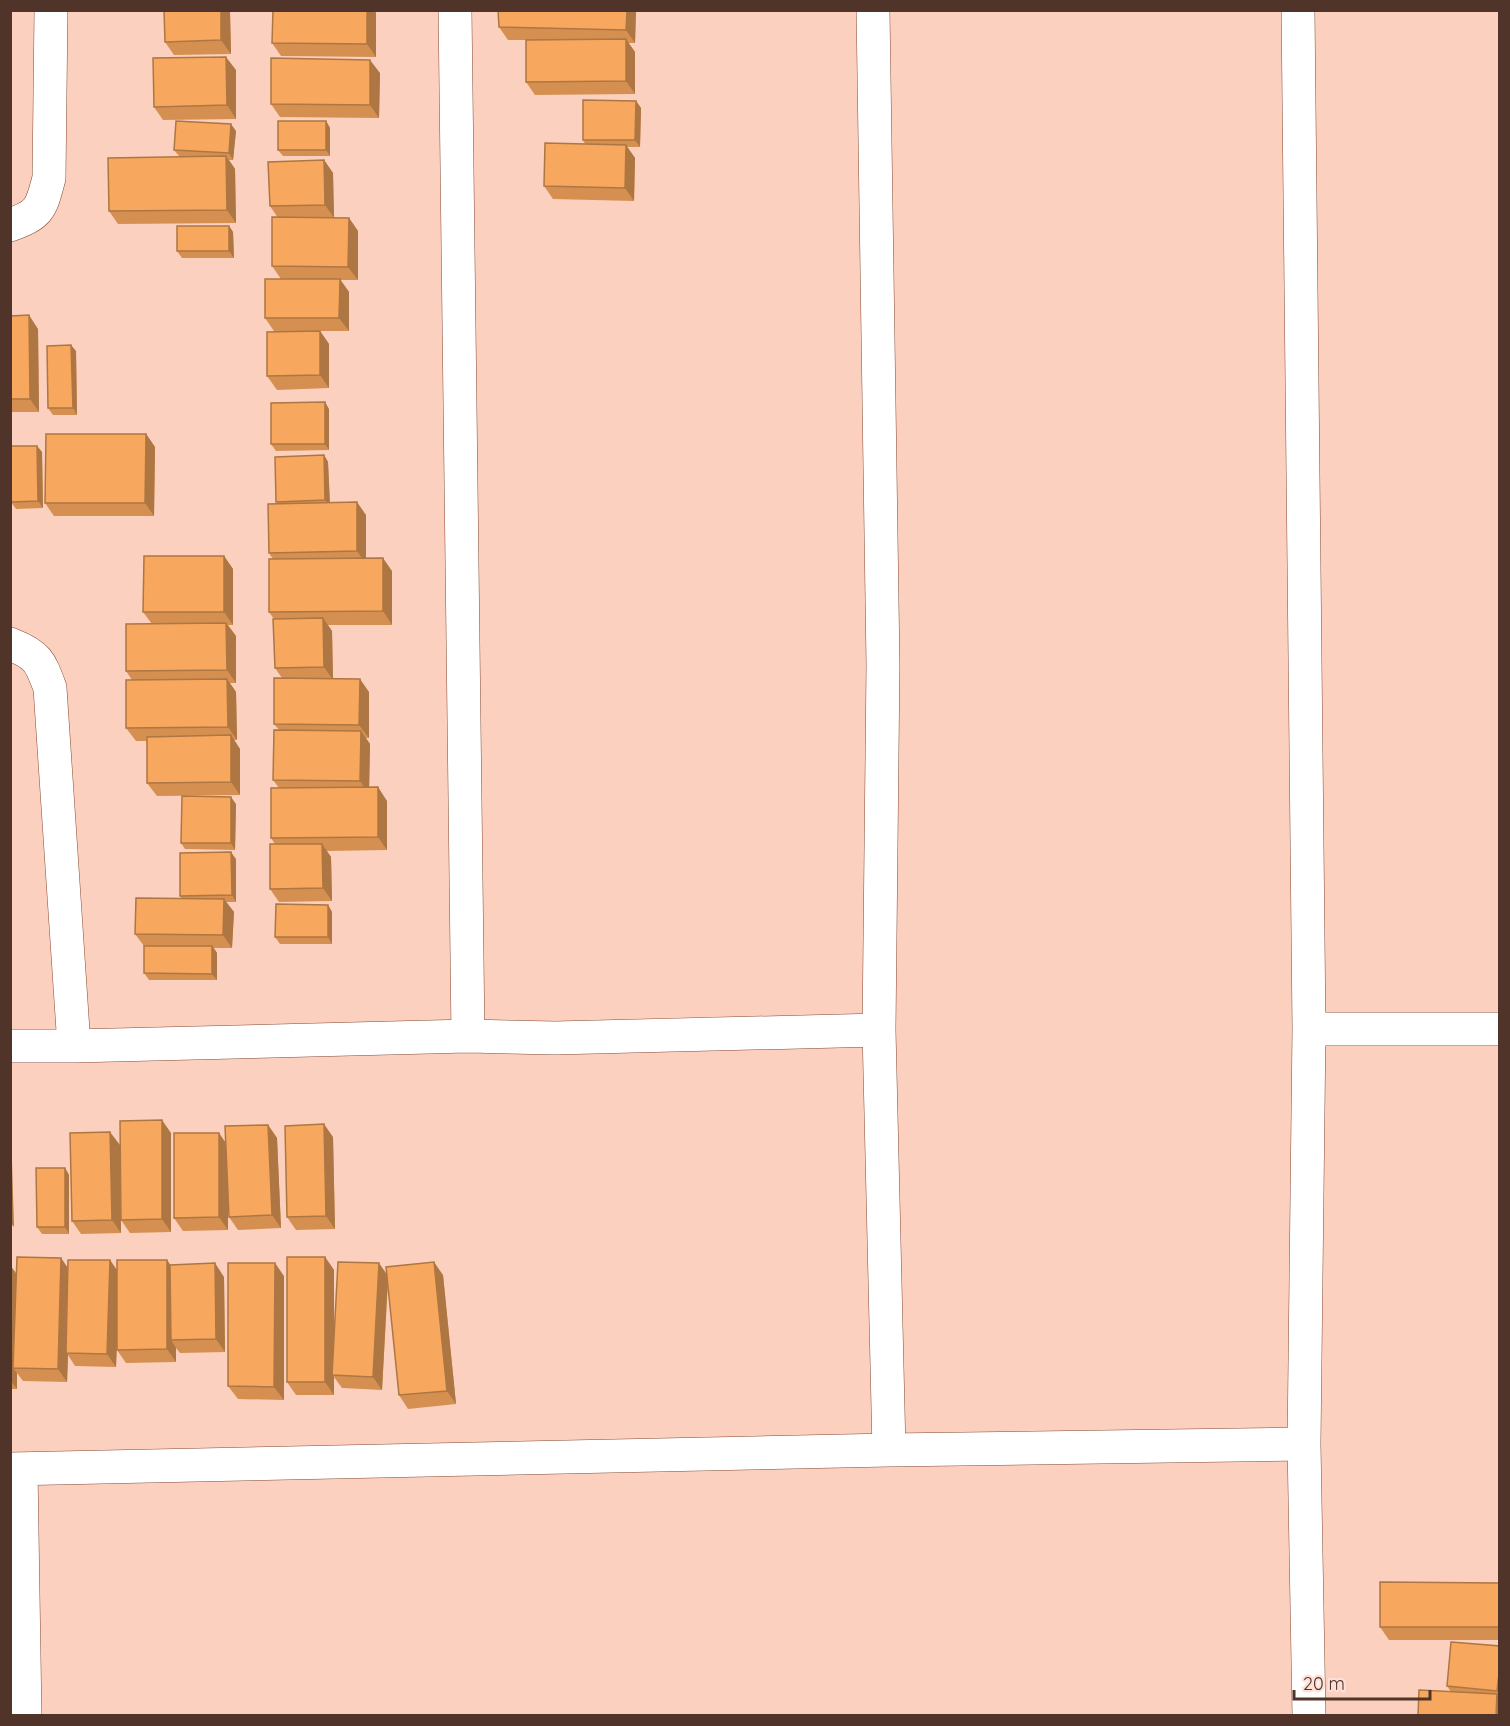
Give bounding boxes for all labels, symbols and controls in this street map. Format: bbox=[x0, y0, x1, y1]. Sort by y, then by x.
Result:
scale bar bbox=[1294, 1663, 1430, 1701]
text: 20 m bbox=[1303, 1672, 1345, 1695]

